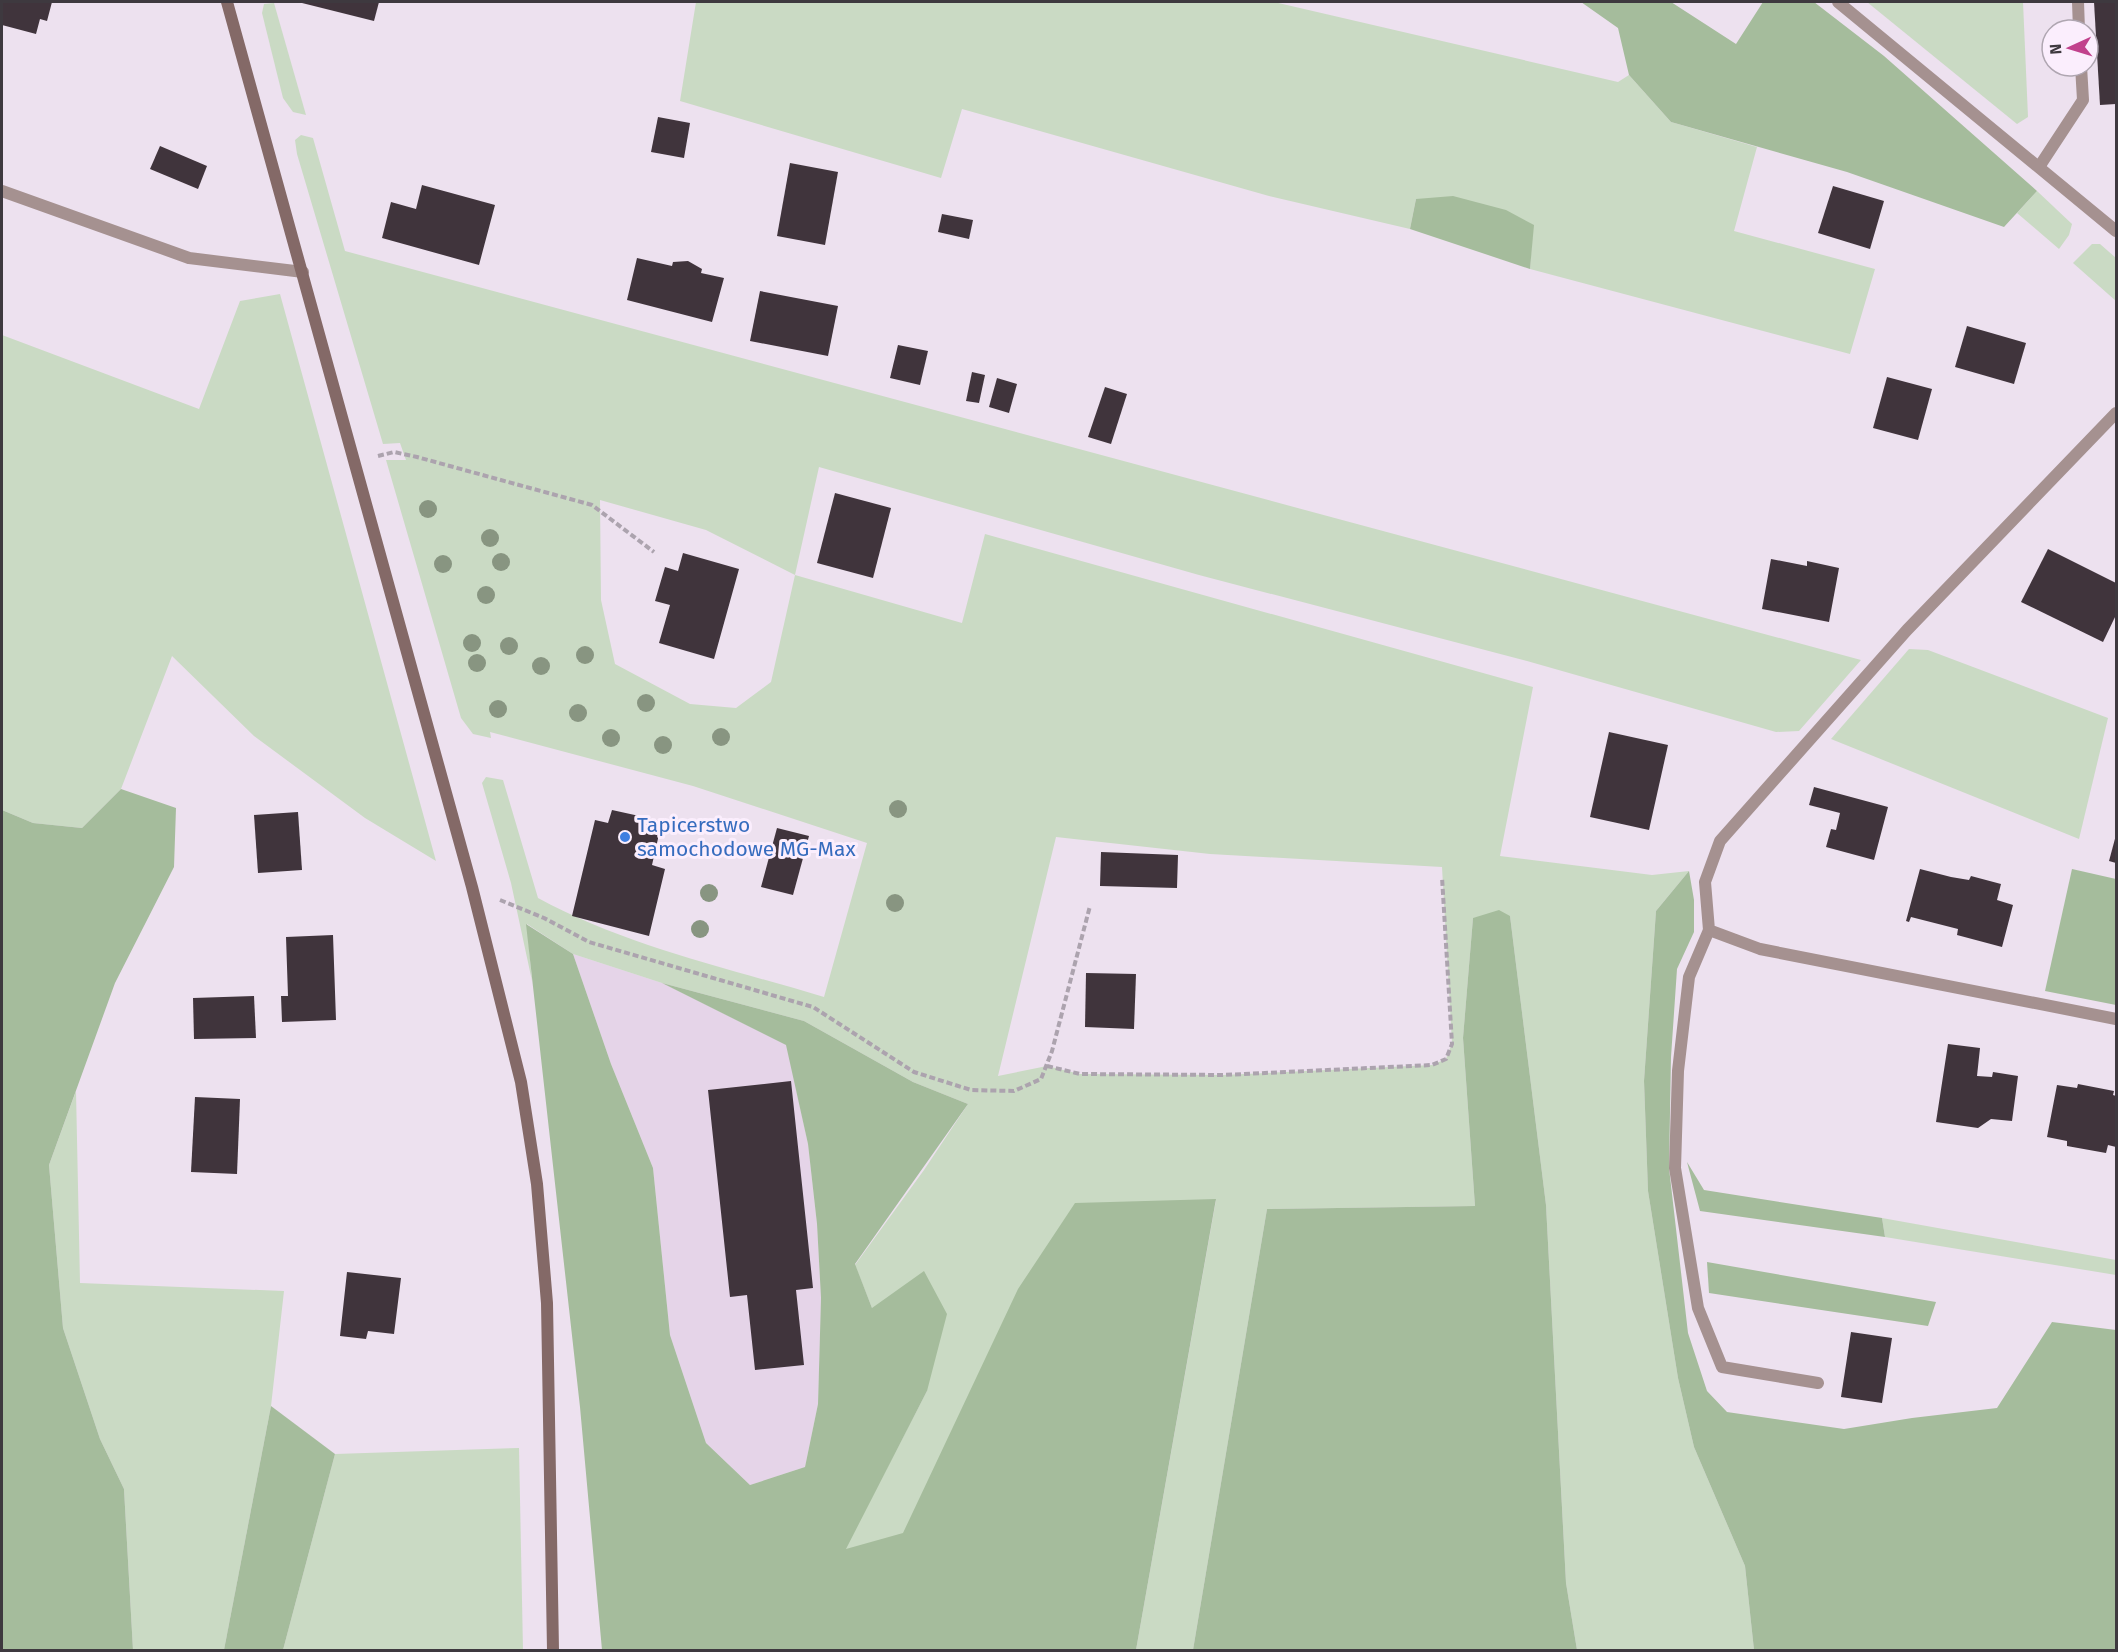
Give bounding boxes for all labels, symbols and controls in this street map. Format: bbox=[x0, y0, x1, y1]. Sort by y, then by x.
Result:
north arrow bbox=[2040, 18, 2100, 78]
text: N bbox=[2046, 43, 2065, 55]
place label: Tapicerstwo samochodowe MG-Max bbox=[637, 812, 856, 862]
marker: Tapicerstwo samochodowe MG-Max bbox=[618, 830, 632, 844]

